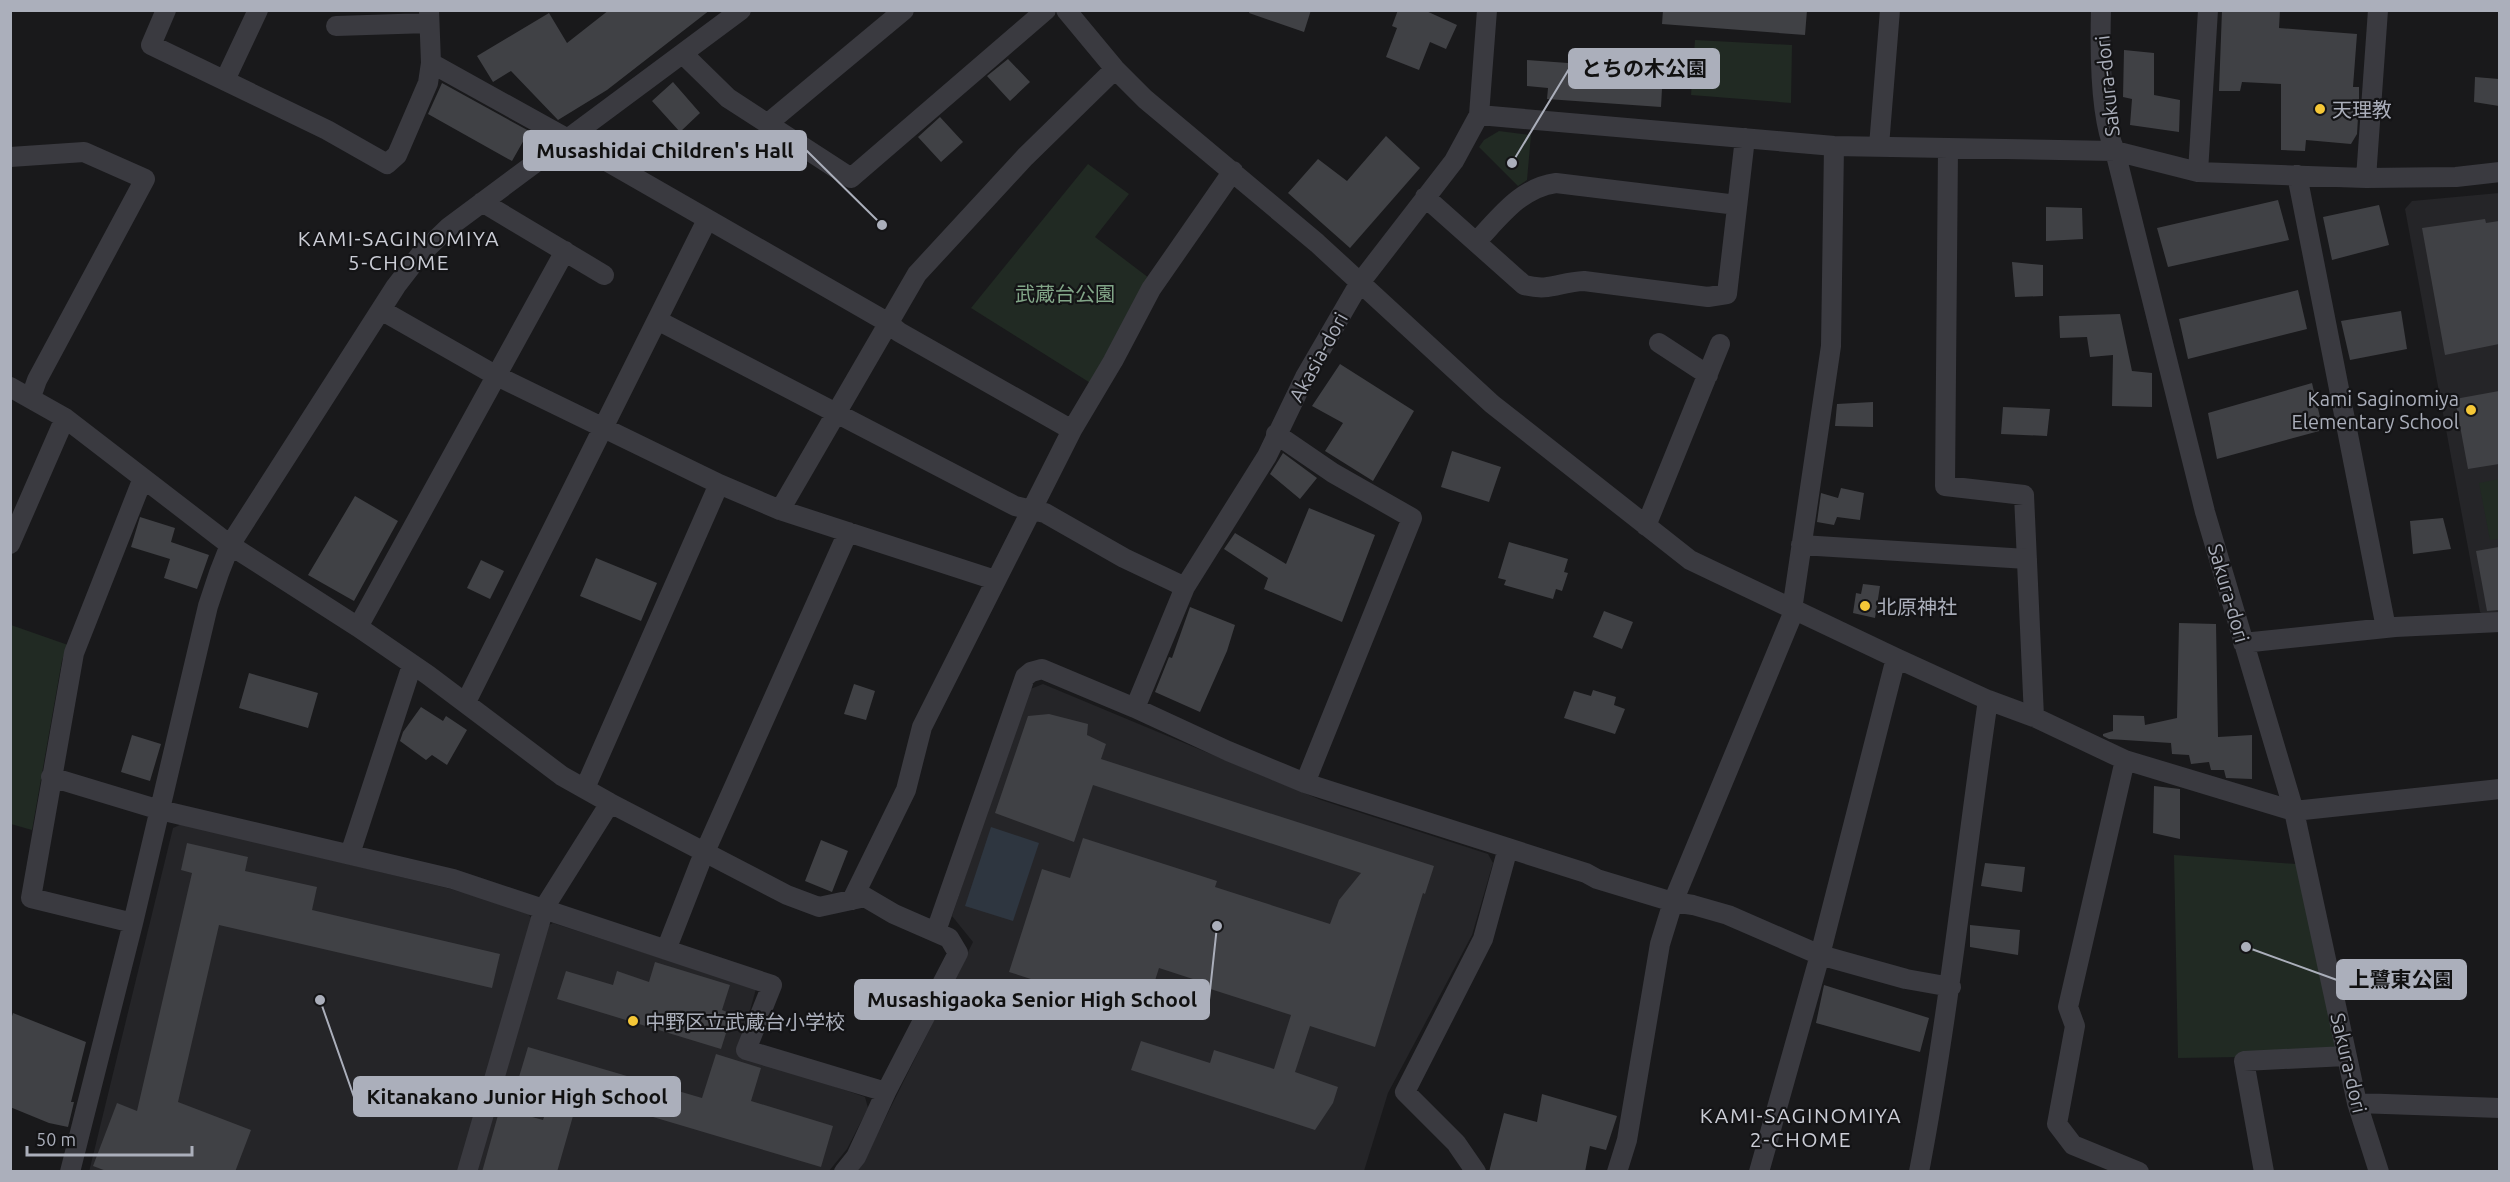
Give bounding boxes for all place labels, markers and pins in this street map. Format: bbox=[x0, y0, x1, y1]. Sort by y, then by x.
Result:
callout: とちの木公園 bbox=[1569, 49, 1719, 88]
place label: 天理教 bbox=[2332, 98, 2392, 121]
marker: 天理教 bbox=[2313, 102, 2327, 116]
callout: Musashidai Children's Hall bbox=[524, 131, 806, 170]
place label: Kami Saginomiya Elementary School bbox=[2292, 387, 2459, 433]
marker: Kami Saginomiya Elementary School bbox=[2464, 403, 2478, 417]
place label: 北原神社 bbox=[1877, 595, 1957, 618]
marker: 北原神社 bbox=[1858, 599, 1872, 613]
callout: 上鷺東公園 bbox=[2337, 960, 2466, 999]
callout: Musashigaoka Senior High School bbox=[855, 980, 1209, 1019]
place label: 中野区立武蔵台小学校 bbox=[645, 1010, 845, 1033]
marker: 中野区立武蔵台小学校 bbox=[626, 1014, 640, 1028]
callout: Kitanakano Junior High School bbox=[354, 1077, 680, 1116]

